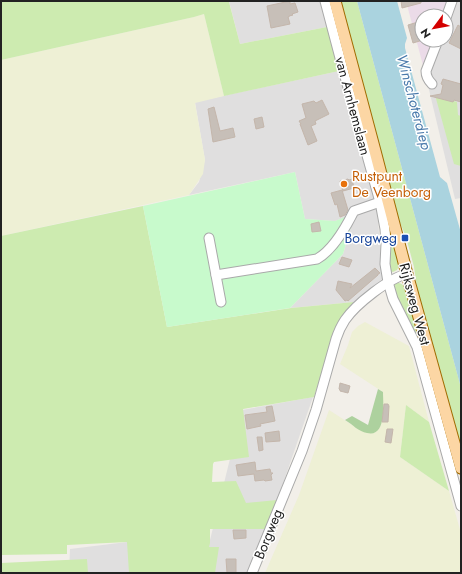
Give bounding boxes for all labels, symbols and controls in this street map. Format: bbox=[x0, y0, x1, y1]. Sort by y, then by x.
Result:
north arrow bbox=[414, 8, 454, 48]
text: N bbox=[416, 25, 435, 41]
water label: Winschoterdiep bbox=[391, 52, 438, 153]
street label: van Arnhemslaan bbox=[330, 55, 376, 157]
place label: Rustpunt De Veenborg bbox=[352, 166, 431, 202]
marker: Rustpunt De Veenborg bbox=[339, 179, 349, 189]
place label: Borgweg bbox=[344, 228, 397, 248]
marker: Borgweg bbox=[400, 233, 410, 243]
street label: Rijksweg West bbox=[394, 261, 436, 348]
street label: Borgweg bbox=[249, 506, 287, 562]

